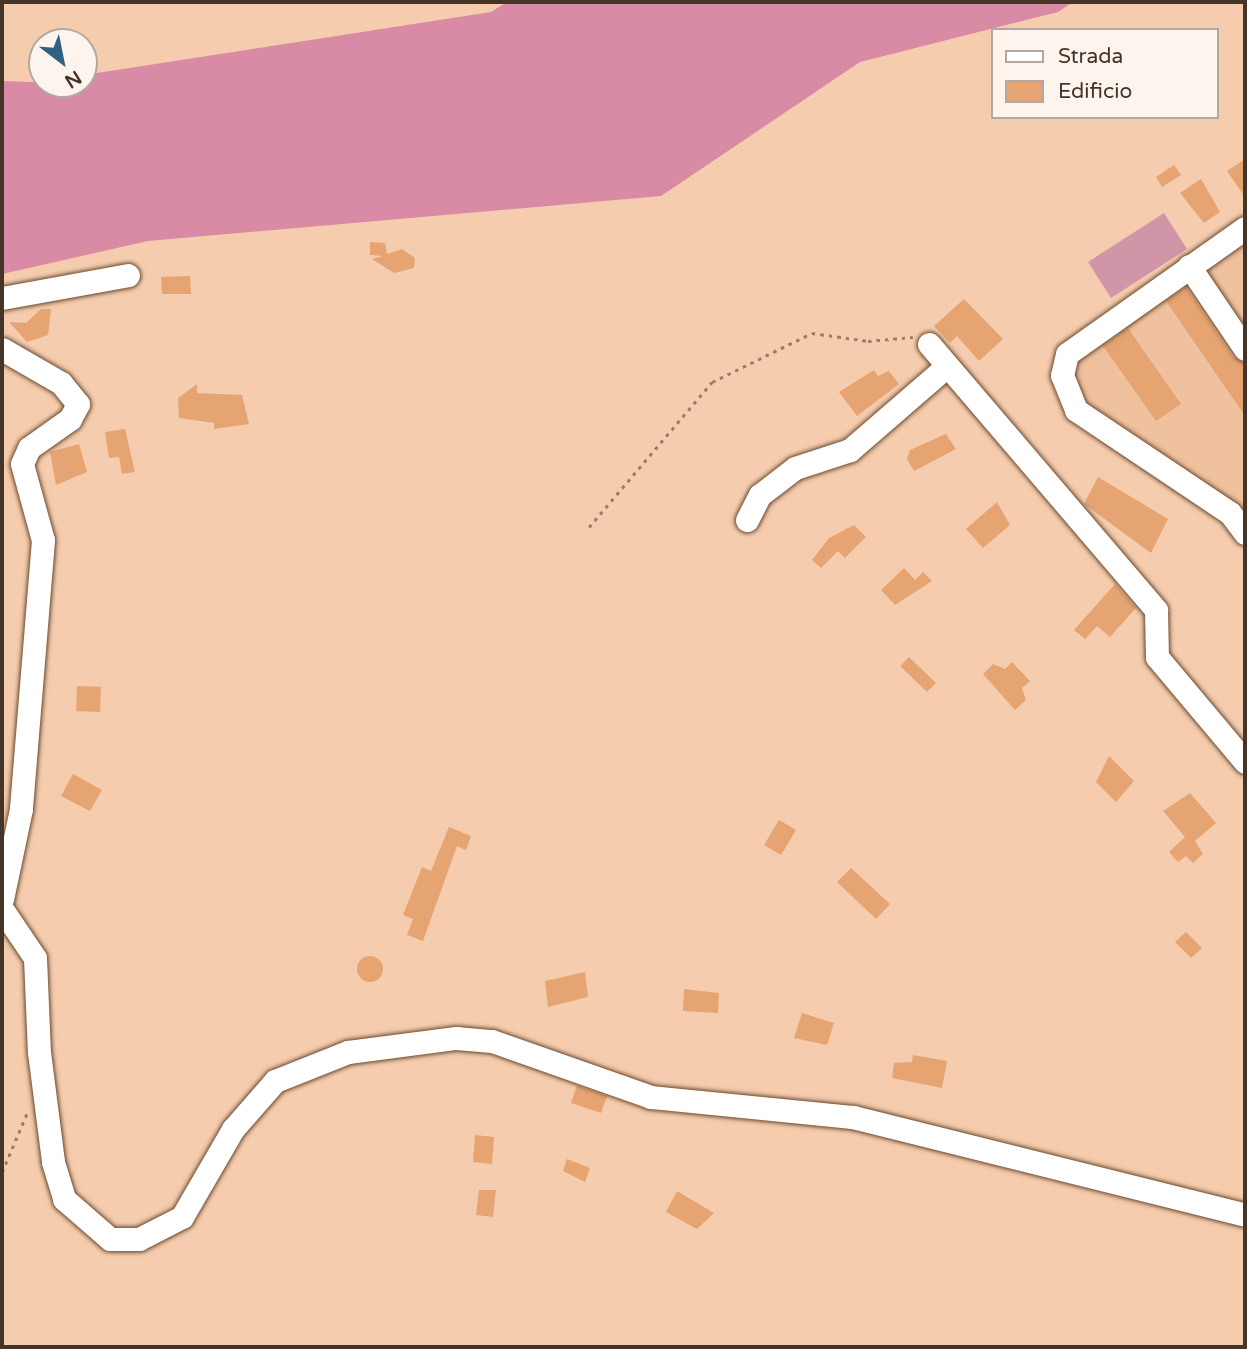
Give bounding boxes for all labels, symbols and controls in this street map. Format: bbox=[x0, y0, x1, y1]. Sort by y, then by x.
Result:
north arrow bbox=[28, 28, 98, 98]
legend bbox=[992, 28, 1219, 119]
text: Strada bbox=[1058, 44, 1123, 69]
text: N bbox=[61, 66, 85, 92]
text: Edificio bbox=[1058, 79, 1132, 104]

